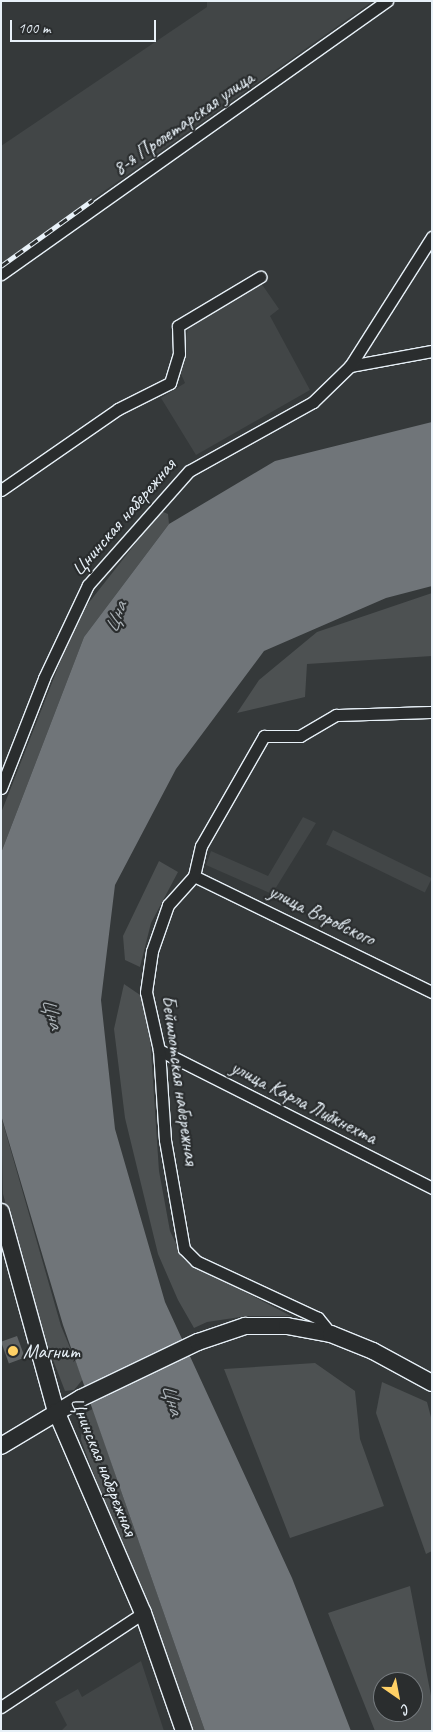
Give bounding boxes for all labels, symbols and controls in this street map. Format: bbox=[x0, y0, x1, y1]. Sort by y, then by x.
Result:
scale bar bbox=[12, 10, 159, 42]
text: 100 m bbox=[18, 19, 50, 38]
street label: 8-я Пролетарская улица bbox=[108, 66, 258, 180]
street label: Цнинская набережная bbox=[65, 453, 181, 581]
water label: Цна bbox=[98, 598, 132, 636]
street label: улица Воровского bbox=[265, 879, 379, 951]
street label: Бейшлотская набережная bbox=[156, 993, 204, 1167]
water label: Цна bbox=[36, 994, 70, 1032]
street label: улица Карла Либкнехта bbox=[226, 1054, 382, 1150]
place label: Магнит bbox=[23, 1339, 80, 1363]
marker: Магнит bbox=[7, 1345, 19, 1357]
water label: Цна bbox=[156, 1380, 190, 1418]
street label: Цнинская набережная bbox=[65, 1393, 143, 1539]
north arrow bbox=[373, 1672, 423, 1722]
text: С bbox=[398, 1700, 413, 1718]

